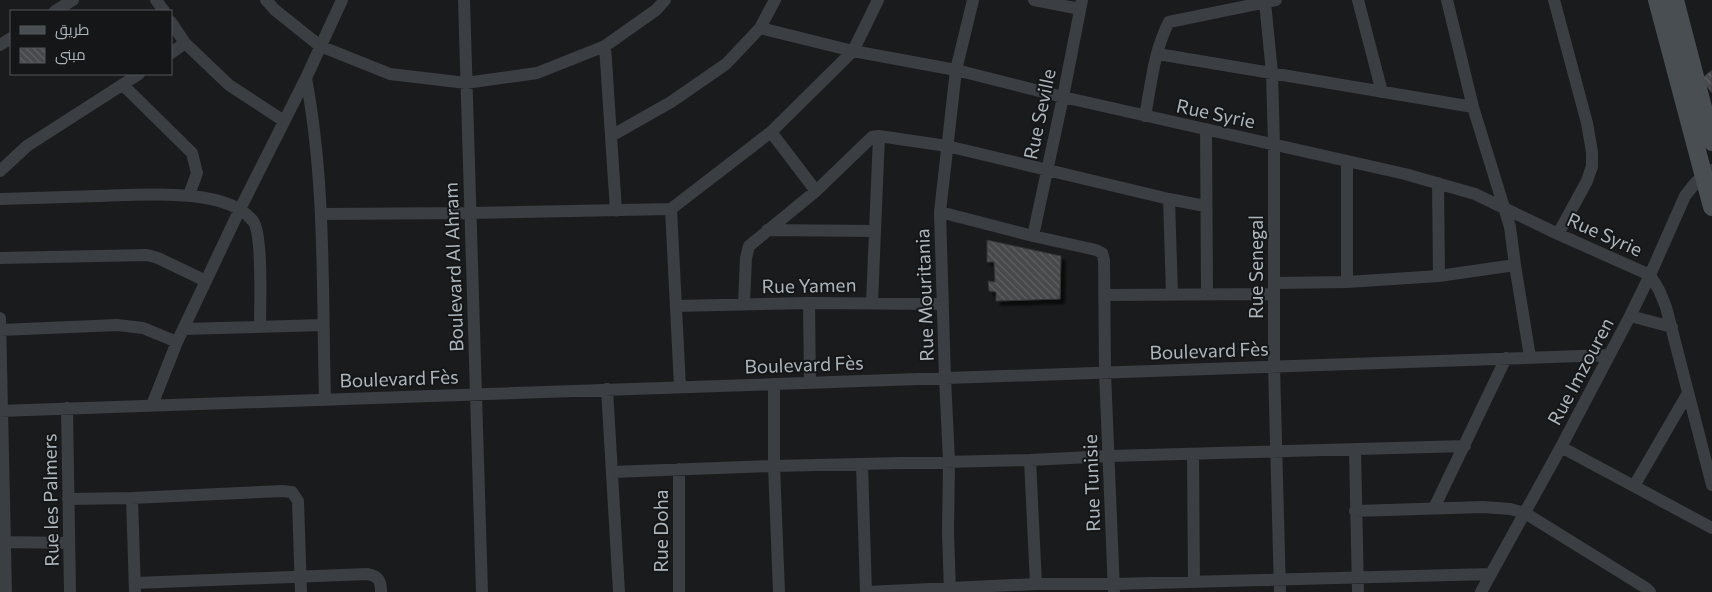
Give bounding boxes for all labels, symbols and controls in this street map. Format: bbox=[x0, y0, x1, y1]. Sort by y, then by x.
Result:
legend bbox=[10, 10, 172, 75]
text: طريق bbox=[55, 20, 89, 40]
text: مبنى bbox=[55, 45, 86, 65]
street label: Rue Seville bbox=[1018, 67, 1060, 161]
street label: Rue Syrie bbox=[1175, 93, 1257, 133]
street label: Boulevard Al Ahram bbox=[439, 182, 467, 352]
street label: Rue Syrie bbox=[1564, 207, 1646, 261]
street label: Rue Senegal bbox=[1244, 215, 1267, 319]
street label: Rue Mouritania bbox=[910, 228, 938, 362]
street label: Rue Yamen bbox=[761, 273, 857, 297]
street label: Rue Imzouren bbox=[1542, 313, 1618, 429]
street label: Boulevard Fès bbox=[1149, 336, 1269, 364]
street label: Boulevard Fès bbox=[744, 350, 864, 378]
street label: Boulevard Fès bbox=[339, 364, 459, 392]
street label: Rue les Palmers bbox=[37, 433, 63, 567]
street label: Rue Tunisie bbox=[1078, 434, 1104, 532]
street label: Rue Doha bbox=[649, 489, 672, 573]

